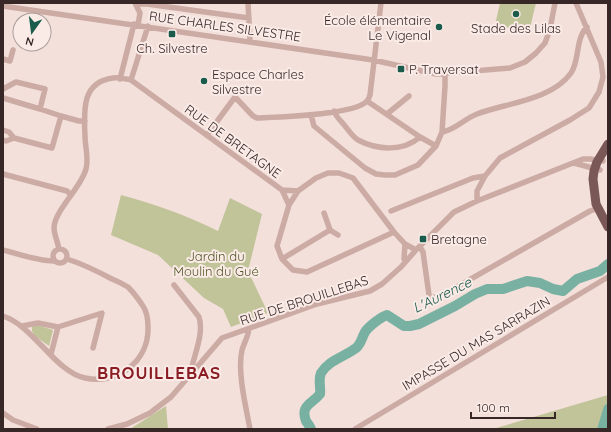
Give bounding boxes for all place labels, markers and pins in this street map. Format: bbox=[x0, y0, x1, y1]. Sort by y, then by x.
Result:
marker: Stade des Lilas bbox=[511, 9, 521, 19]
place label: École élémentaire Le Vigenal bbox=[324, 12, 431, 43]
place label: Stade des Lilas bbox=[471, 20, 561, 36]
marker: École élémentaire Le Vigenal bbox=[434, 22, 444, 32]
marker: Ch. Silvestre bbox=[167, 29, 177, 39]
place label: Ch. Silvestre bbox=[136, 40, 208, 56]
place label: P. Traversat bbox=[409, 61, 479, 77]
marker: P. Traversat bbox=[396, 64, 406, 74]
place label: Espace Charles Silvestre bbox=[212, 66, 304, 97]
marker: Espace Charles Silvestre bbox=[199, 76, 209, 86]
place label: Bretagne bbox=[431, 231, 487, 247]
marker: Bretagne bbox=[418, 234, 428, 244]

